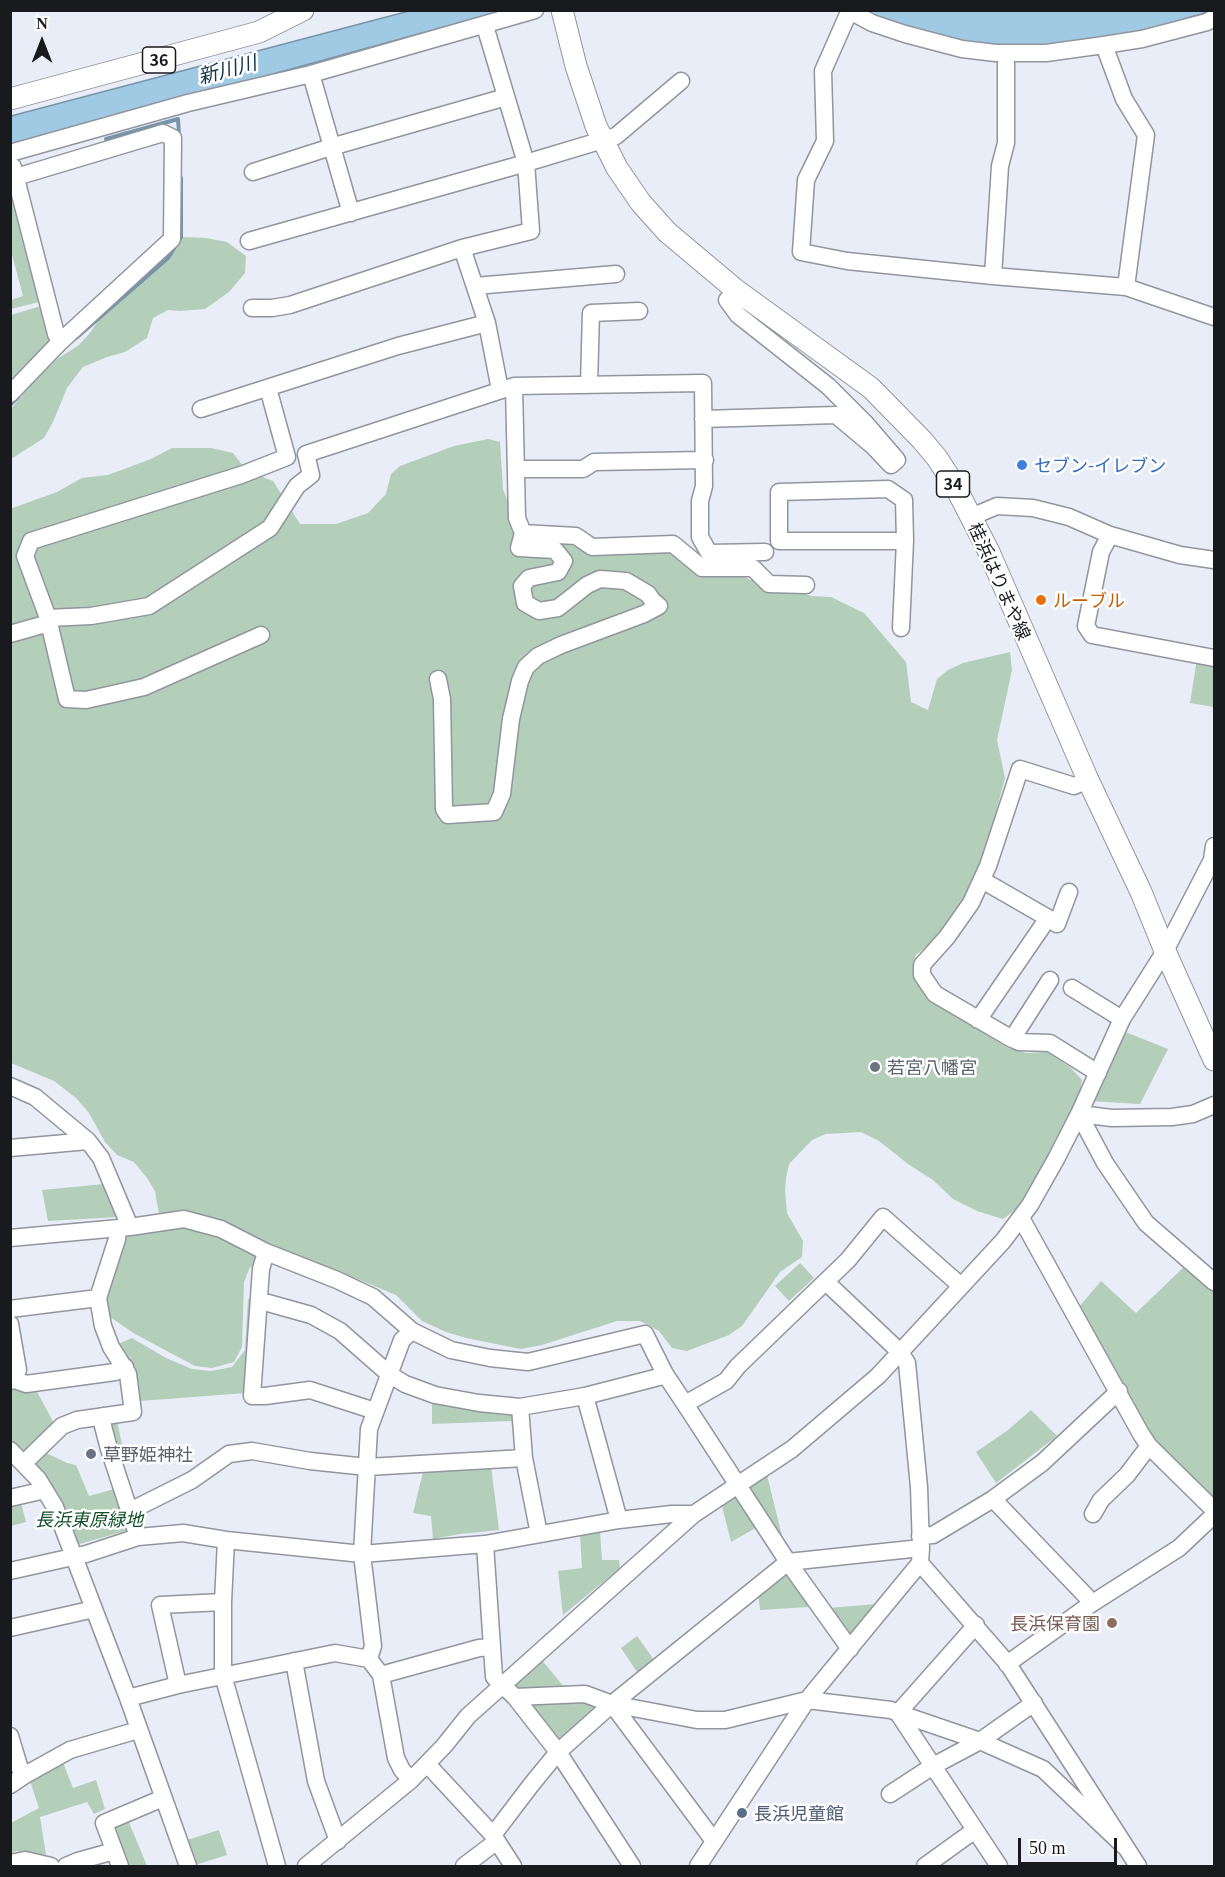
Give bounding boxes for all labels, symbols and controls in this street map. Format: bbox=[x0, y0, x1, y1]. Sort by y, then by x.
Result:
north arrow bbox=[12, 12, 72, 72]
text: N bbox=[36, 15, 48, 32]
road number: 36 bbox=[142, 47, 176, 73]
water label: 新川川 bbox=[195, 50, 259, 88]
place label: セブン-イレブン bbox=[1034, 454, 1166, 476]
marker: セブン-イレブン bbox=[1015, 458, 1029, 472]
road number: 34 bbox=[936, 471, 970, 497]
street label: 桂浜はりまや線 bbox=[965, 519, 1035, 643]
place label: ルーブル bbox=[1053, 589, 1125, 611]
marker: ルーブル bbox=[1034, 593, 1048, 607]
place label: 若宮八幡宮 bbox=[887, 1056, 977, 1078]
marker: 若宮八幡宮 bbox=[868, 1060, 882, 1074]
place label: 草野姫神社 bbox=[103, 1443, 193, 1465]
marker: 草野姫神社 bbox=[84, 1447, 98, 1461]
park label: 長浜東原緑地 bbox=[35, 1508, 143, 1530]
place label: 長浜保育園 bbox=[1010, 1612, 1100, 1634]
marker: 長浜保育園 bbox=[1105, 1616, 1119, 1630]
place label: 長浜児童館 bbox=[754, 1802, 844, 1824]
marker: 長浜児童館 bbox=[735, 1806, 749, 1820]
scale bar bbox=[1021, 1826, 1120, 1864]
text: 50 m bbox=[1029, 1838, 1066, 1858]

